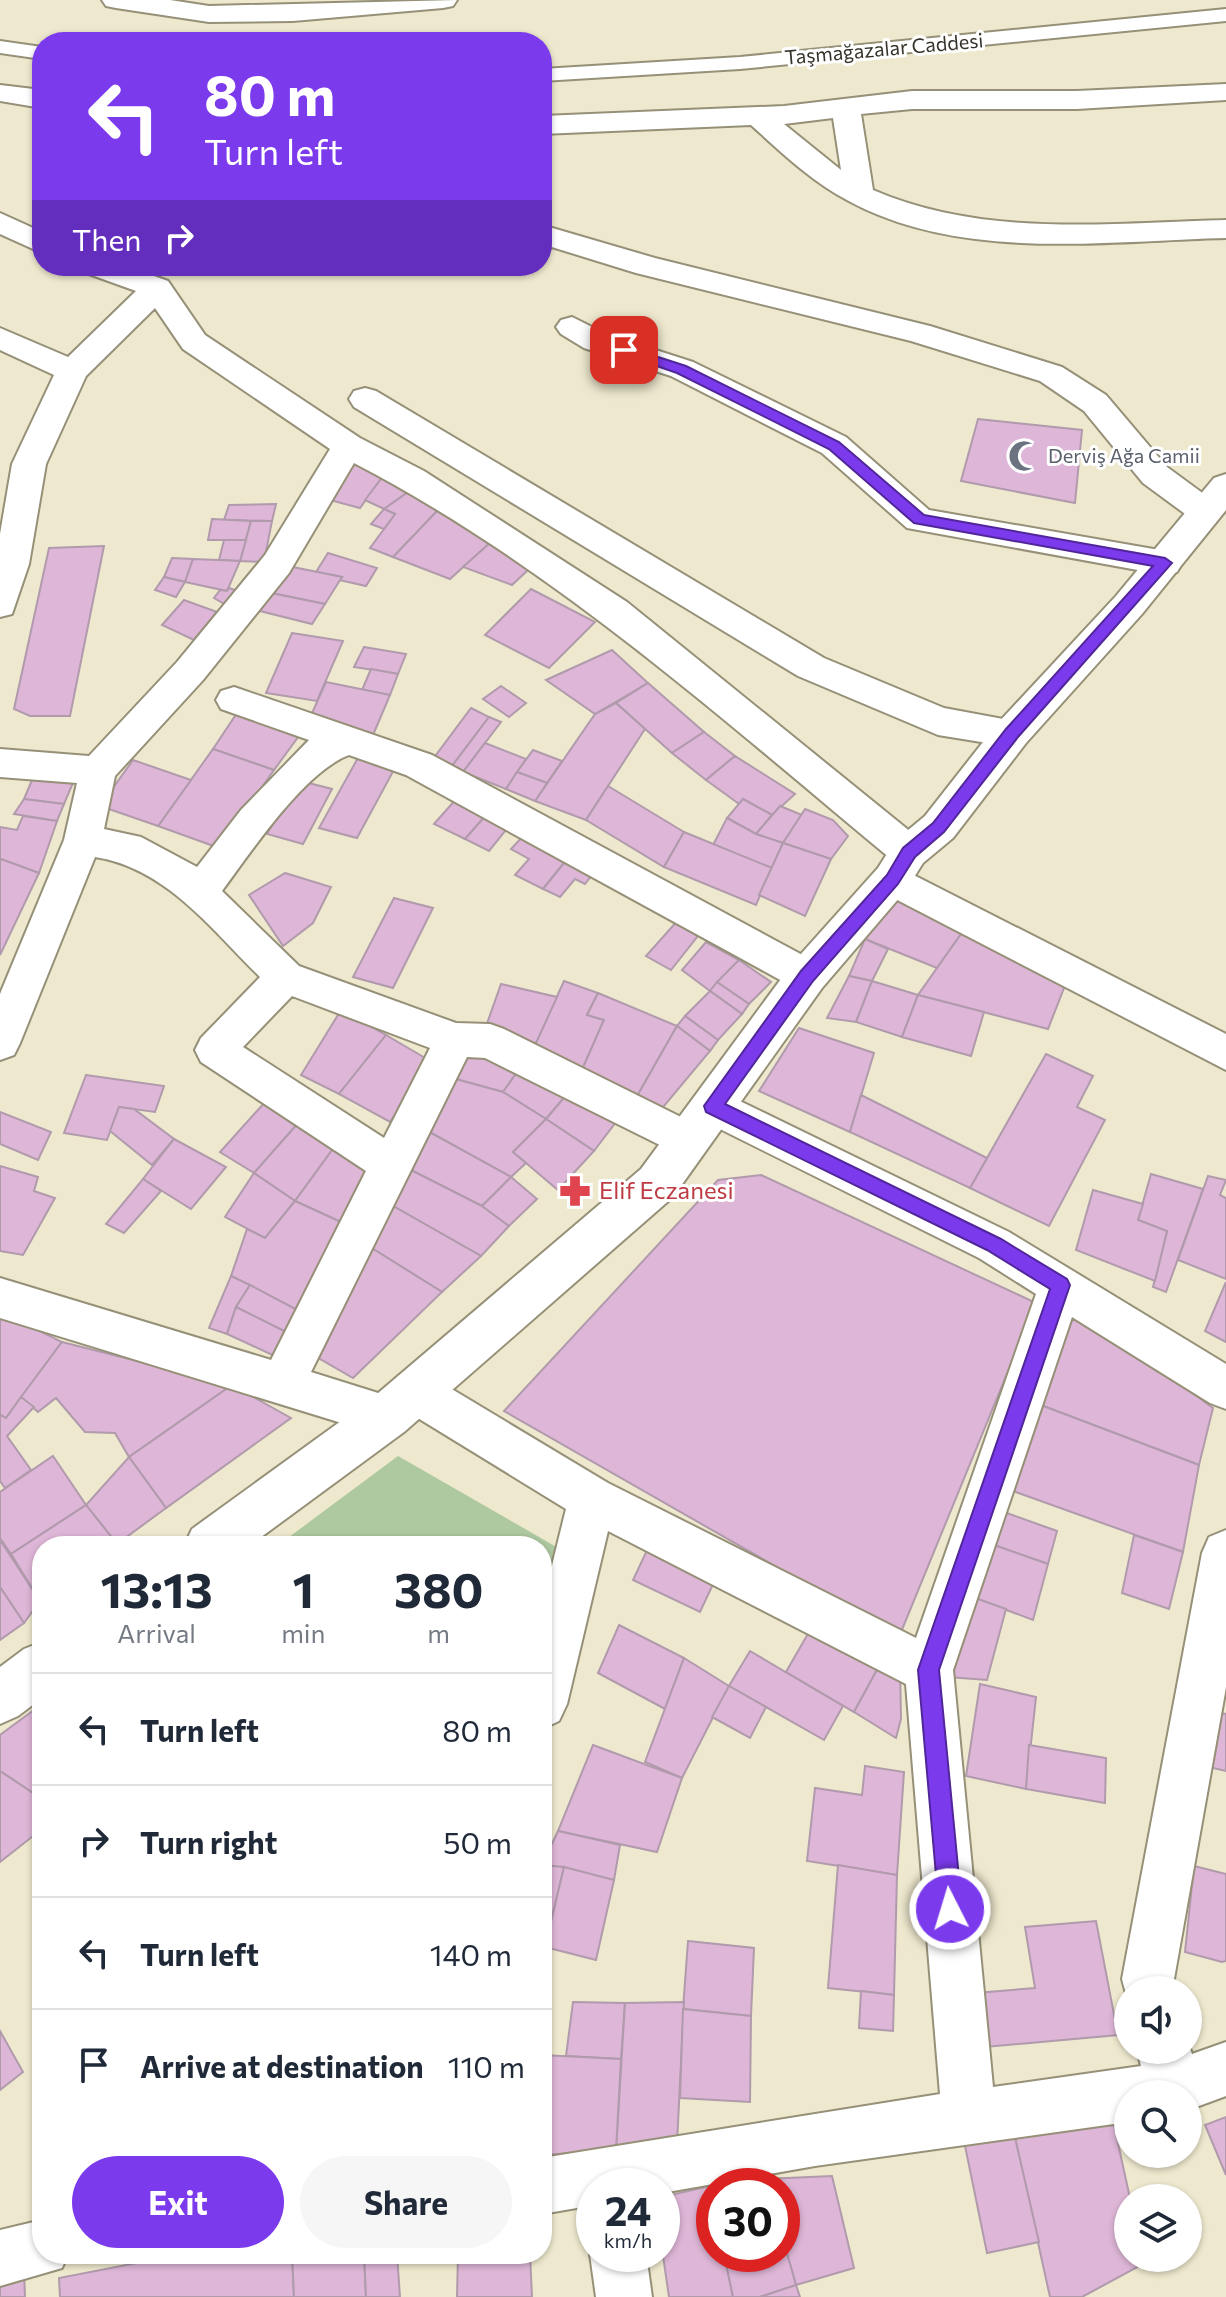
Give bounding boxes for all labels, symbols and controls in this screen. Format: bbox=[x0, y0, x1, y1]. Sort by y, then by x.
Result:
street label: Taşmağazalar Caddesi bbox=[783, 27, 984, 69]
text: 80 m bbox=[204, 59, 335, 128]
icon: left bbox=[72, 64, 176, 168]
text: Turn left bbox=[204, 128, 343, 172]
icon: right bbox=[157, 216, 201, 260]
text: Then bbox=[72, 220, 141, 257]
pin bbox=[590, 316, 658, 384]
icon: arrive bbox=[602, 328, 646, 372]
mosque icon: Derviş Ağa Camii bbox=[1007, 439, 1041, 473]
place label: Derviş Ağa Camii bbox=[1048, 443, 1200, 467]
pharmacy icon: Elif Eczanesi bbox=[558, 1174, 592, 1208]
place label: Elif Eczanesi bbox=[599, 1175, 734, 1204]
text: 13:13 bbox=[101, 1559, 213, 1618]
text: 1 bbox=[292, 1559, 314, 1618]
text: 380 bbox=[394, 1559, 483, 1618]
text: Arrival bbox=[117, 1617, 196, 1648]
text: min bbox=[281, 1617, 325, 1648]
text: m bbox=[427, 1617, 450, 1648]
icon: left bbox=[72, 1707, 116, 1751]
text: Turn left bbox=[140, 1711, 259, 1748]
text: 80 m bbox=[442, 1711, 512, 1748]
icon: right bbox=[72, 1819, 116, 1863]
text: Turn right bbox=[140, 1823, 277, 1860]
text: 50 m bbox=[443, 1823, 512, 1860]
position arrow bbox=[908, 1867, 992, 1951]
icon: left bbox=[72, 1931, 116, 1975]
text: Turn left bbox=[140, 1935, 259, 1972]
text: 140 m bbox=[430, 1935, 512, 1972]
map controls bbox=[1114, 1976, 1202, 2272]
button: sound bbox=[1114, 1976, 1202, 2064]
icon: arrive bbox=[72, 2043, 116, 2087]
text: Arrive at destination bbox=[140, 2047, 424, 2084]
text: 110 m bbox=[448, 2047, 525, 2084]
button: search bbox=[1114, 2080, 1202, 2168]
button: Exit bbox=[72, 2156, 284, 2248]
button: Share bbox=[300, 2156, 512, 2248]
speed limit sign: 30 bbox=[696, 2168, 800, 2272]
button: layers bbox=[1114, 2184, 1202, 2272]
text: 24 bbox=[605, 2185, 651, 2234]
text: km/h bbox=[604, 2228, 652, 2252]

